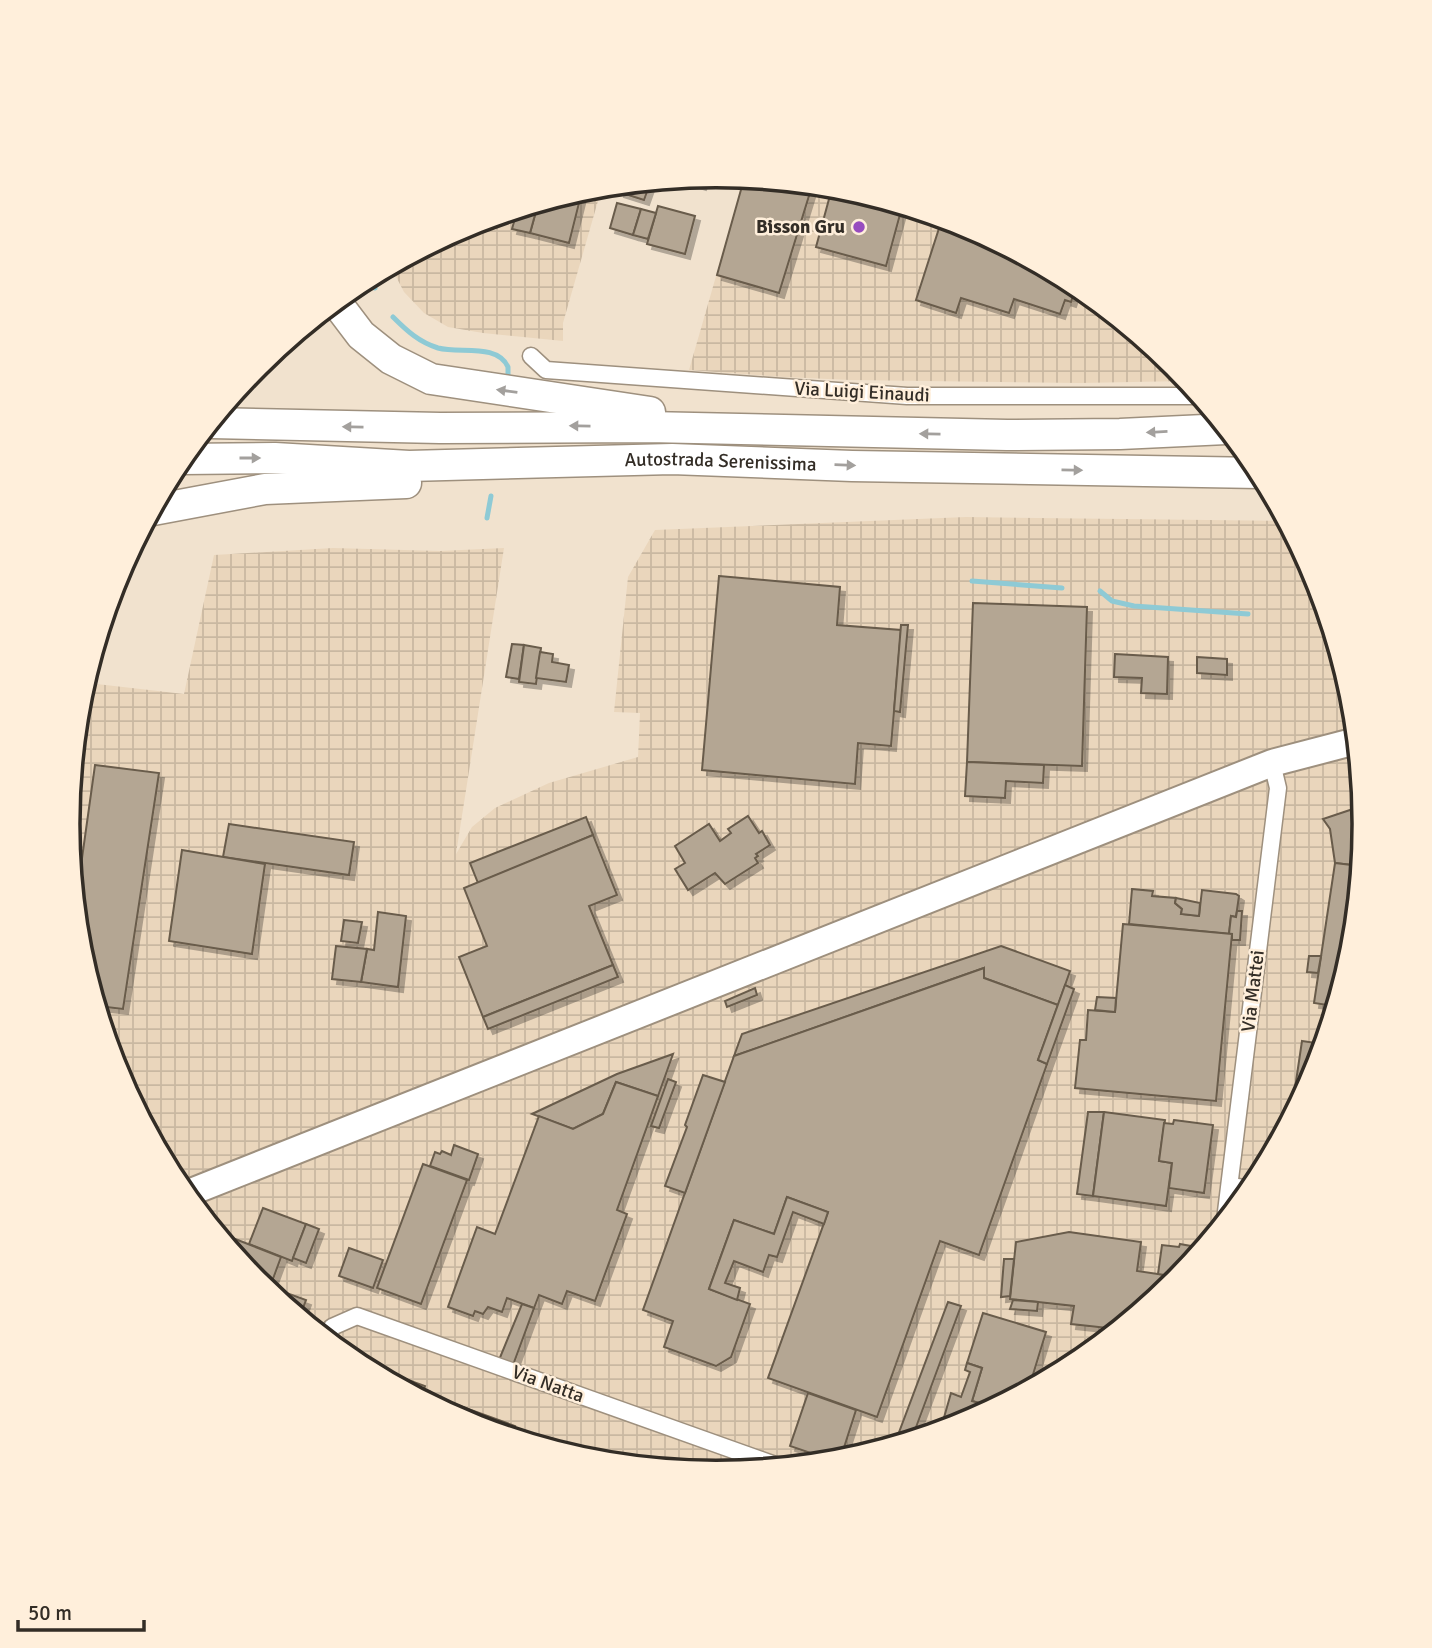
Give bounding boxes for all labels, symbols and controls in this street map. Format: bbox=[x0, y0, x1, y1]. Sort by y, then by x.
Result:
place label: Bisson Gru bbox=[756, 215, 845, 239]
marker: Bisson Gru bbox=[851, 219, 867, 235]
street label: Via Luigi Einaudi bbox=[794, 376, 930, 408]
one-way arrow bbox=[496, 385, 518, 396]
one-way arrow bbox=[341, 421, 363, 433]
one-way arrow bbox=[569, 421, 591, 432]
one-way arrow bbox=[1146, 427, 1168, 438]
one-way arrow bbox=[919, 428, 941, 439]
street label: Autostrada Serenissima bbox=[624, 447, 817, 477]
one-way arrow bbox=[239, 452, 261, 464]
one-way arrow bbox=[834, 460, 856, 471]
one-way arrow bbox=[1061, 464, 1083, 476]
street label: Via Mattei bbox=[1236, 949, 1270, 1033]
street label: Via Natta bbox=[509, 1360, 587, 1408]
scale bar bbox=[18, 1588, 144, 1632]
text: 50 m bbox=[28, 1600, 72, 1626]

